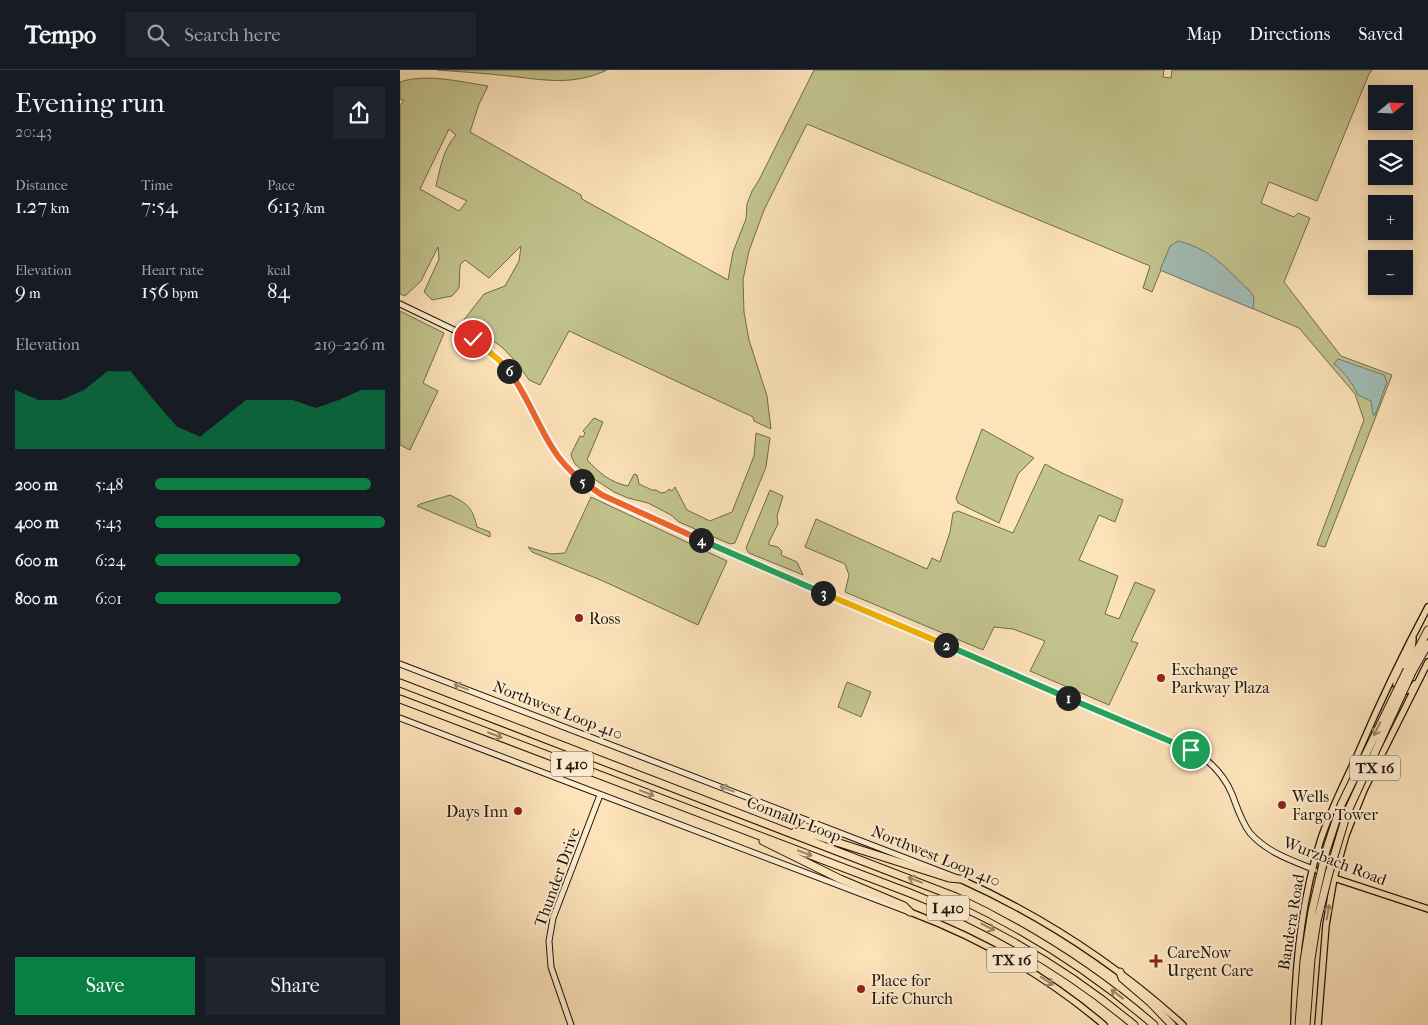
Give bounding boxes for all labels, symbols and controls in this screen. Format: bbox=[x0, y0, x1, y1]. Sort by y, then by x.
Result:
search box bbox=[126, 12, 476, 57]
text: Tempo bbox=[25, 21, 96, 49]
icon: search bbox=[144, 21, 172, 49]
text: Search here bbox=[184, 24, 281, 46]
text: Map bbox=[1187, 24, 1221, 45]
text: Directions bbox=[1249, 24, 1330, 45]
text: Saved bbox=[1358, 24, 1403, 45]
north arrow bbox=[1368, 85, 1412, 130]
map controls bbox=[1368, 85, 1413, 295]
text: Evening run bbox=[15, 86, 165, 119]
button: share bbox=[333, 87, 385, 139]
text: 20:43 bbox=[15, 122, 52, 141]
button: layers bbox=[1368, 140, 1413, 185]
text: Distance bbox=[15, 177, 68, 194]
text: Time bbox=[141, 177, 173, 194]
text: Pace bbox=[267, 177, 295, 194]
text: 1.27 bbox=[15, 194, 47, 218]
text: 7:54 bbox=[141, 194, 178, 218]
text: 6:13 bbox=[267, 194, 300, 218]
button: + bbox=[1368, 195, 1413, 240]
text: km bbox=[47, 200, 69, 217]
text: /km bbox=[300, 200, 325, 217]
button: − bbox=[1368, 250, 1413, 295]
text: Elevation bbox=[15, 262, 72, 279]
text: Heart rate bbox=[141, 262, 204, 279]
text: kcal bbox=[267, 262, 291, 279]
text: 9 bbox=[15, 279, 26, 303]
text: 156 bbox=[141, 279, 169, 303]
text: 84 bbox=[267, 279, 290, 303]
text: m bbox=[26, 285, 41, 302]
text: bpm bbox=[169, 285, 198, 302]
pin bbox=[452, 318, 494, 360]
icon: check bbox=[459, 325, 487, 353]
text: Elevation bbox=[15, 335, 80, 354]
text: 219–226 m bbox=[314, 335, 385, 354]
pin: 6 bbox=[496, 358, 522, 384]
text: 6 bbox=[506, 363, 513, 380]
pin: 5 bbox=[570, 468, 594, 494]
text: 5 bbox=[579, 473, 586, 490]
text: 200 m bbox=[15, 475, 58, 494]
text: 5:48 bbox=[95, 475, 123, 494]
text: 400 m bbox=[15, 513, 59, 532]
text: 5:43 bbox=[95, 513, 122, 532]
pin: 4 bbox=[688, 528, 714, 552]
text: 4 bbox=[697, 532, 706, 549]
text: 600 m bbox=[15, 551, 58, 570]
text: 6:24 bbox=[95, 551, 125, 570]
pin: 3 bbox=[810, 580, 836, 606]
text: 3 bbox=[821, 585, 826, 602]
text: 800 m bbox=[15, 589, 57, 608]
text: 6:01 bbox=[95, 589, 122, 608]
place label: Ross bbox=[589, 609, 620, 628]
marker: Ross bbox=[573, 612, 585, 624]
pin: 2 bbox=[934, 632, 958, 658]
text: 2 bbox=[943, 637, 950, 654]
place label: Exchange Parkway Plaza bbox=[1171, 660, 1270, 697]
marker: Exchange Parkway Plaza bbox=[1155, 672, 1167, 684]
street label: Northwest Loop 410 bbox=[490, 676, 626, 744]
one-way arrow bbox=[454, 682, 469, 692]
pin: 1 bbox=[1056, 686, 1080, 710]
text: 1 bbox=[1066, 690, 1071, 707]
one-way arrow bbox=[1372, 721, 1381, 736]
pin bbox=[1170, 729, 1212, 771]
one-way arrow bbox=[486, 731, 502, 740]
icon: arrive bbox=[1177, 736, 1205, 764]
road number: I 410 bbox=[551, 752, 593, 776]
road number: TX 16 bbox=[1350, 756, 1400, 780]
one-way arrow bbox=[720, 784, 735, 793]
place label: Wells Fargo Tower bbox=[1291, 787, 1378, 824]
one-way arrow bbox=[639, 789, 654, 798]
street label: Connally Loop bbox=[744, 792, 844, 846]
marker: Wells Fargo Tower bbox=[1276, 799, 1288, 811]
place label: Days Inn bbox=[446, 802, 509, 821]
marker: Days Inn bbox=[512, 805, 524, 817]
street label: Northwest Loop 410 bbox=[869, 821, 1003, 891]
street label: Thunder Drive bbox=[530, 825, 584, 929]
street label: Wurzbach Road bbox=[1280, 832, 1390, 890]
one-way arrow bbox=[797, 849, 812, 858]
street label: Bandera Road bbox=[1274, 872, 1308, 971]
one-way arrow bbox=[908, 875, 923, 884]
road number: I 410 bbox=[927, 896, 969, 920]
one-way arrow bbox=[1324, 904, 1334, 920]
one-way arrow bbox=[980, 923, 995, 932]
place label: CareNow Urgent Care bbox=[1167, 943, 1254, 980]
road number: TX 16 bbox=[987, 948, 1037, 972]
marker: CareNow Urgent Care bbox=[1149, 954, 1163, 968]
button: Save bbox=[15, 957, 195, 1015]
button: Share bbox=[205, 957, 385, 1015]
place label: Place for Life Church bbox=[871, 971, 953, 1008]
one-way arrow bbox=[1039, 977, 1053, 987]
marker: Place for Life Church bbox=[855, 983, 867, 995]
one-way arrow bbox=[1110, 989, 1123, 1000]

